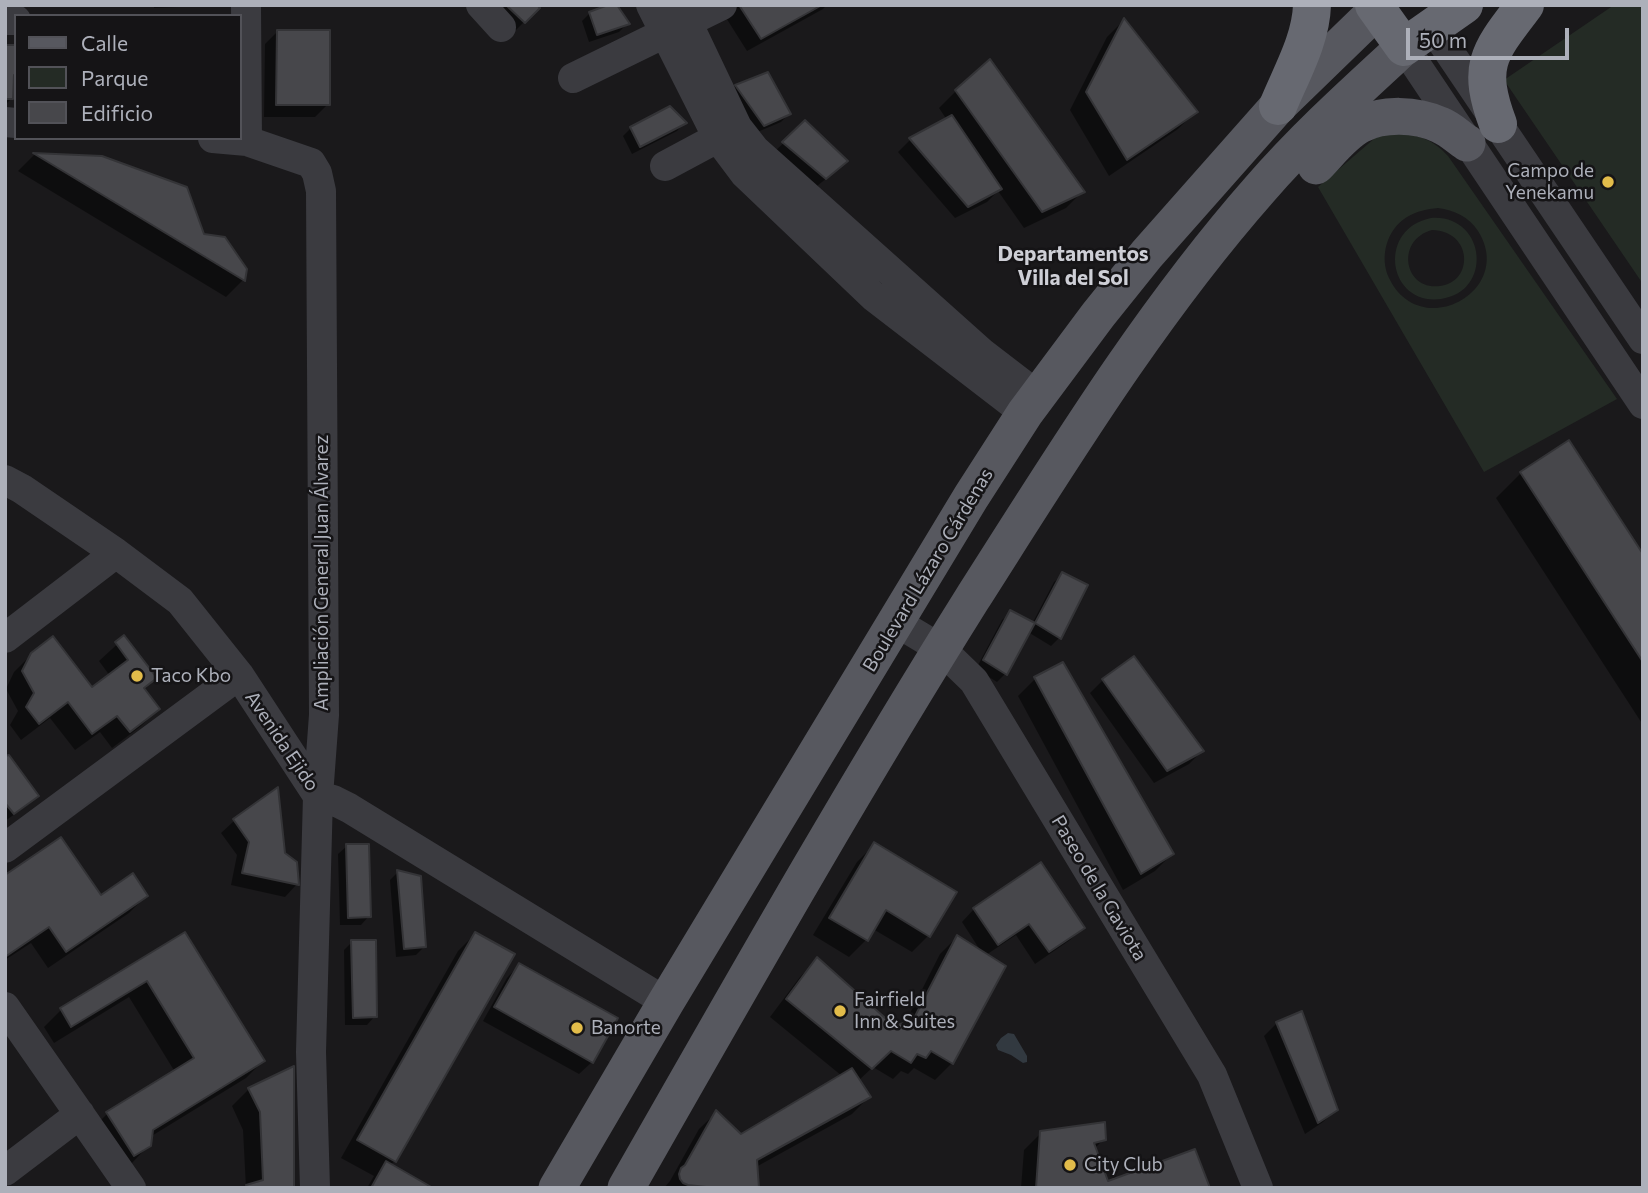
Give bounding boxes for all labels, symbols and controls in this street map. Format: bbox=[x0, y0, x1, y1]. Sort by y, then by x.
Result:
legend bbox=[14, 14, 242, 140]
scale bar bbox=[1410, 14, 1573, 58]
text: 50 m bbox=[1419, 27, 1467, 52]
text: Calle bbox=[81, 30, 128, 55]
text: Parque bbox=[81, 65, 148, 90]
text: Edificio bbox=[81, 100, 153, 125]
place label: Campo de Yenekamu bbox=[1505, 160, 1594, 204]
marker: Campo de Yenekamu bbox=[1600, 174, 1616, 190]
district label: Departamentos Villa del Sol bbox=[997, 241, 1149, 291]
street label: Ampliación General Juan Álvarez bbox=[311, 435, 333, 711]
street label: Boulevard Lázaro Cárdenas bbox=[858, 464, 998, 676]
place label: Taco Kbo bbox=[151, 665, 231, 687]
marker: Taco Kbo bbox=[129, 668, 145, 684]
street label: Avenida Ejido bbox=[240, 687, 324, 795]
street label: Paseo de la Gaviota bbox=[1047, 811, 1151, 965]
place label: Fairfield Inn & Suites bbox=[854, 989, 955, 1033]
marker: Fairfield Inn & Suites bbox=[832, 1003, 848, 1019]
place label: Banorte bbox=[591, 1017, 661, 1039]
marker: Banorte bbox=[569, 1020, 585, 1036]
place label: City Club bbox=[1084, 1154, 1163, 1176]
marker: City Club bbox=[1062, 1157, 1078, 1173]

